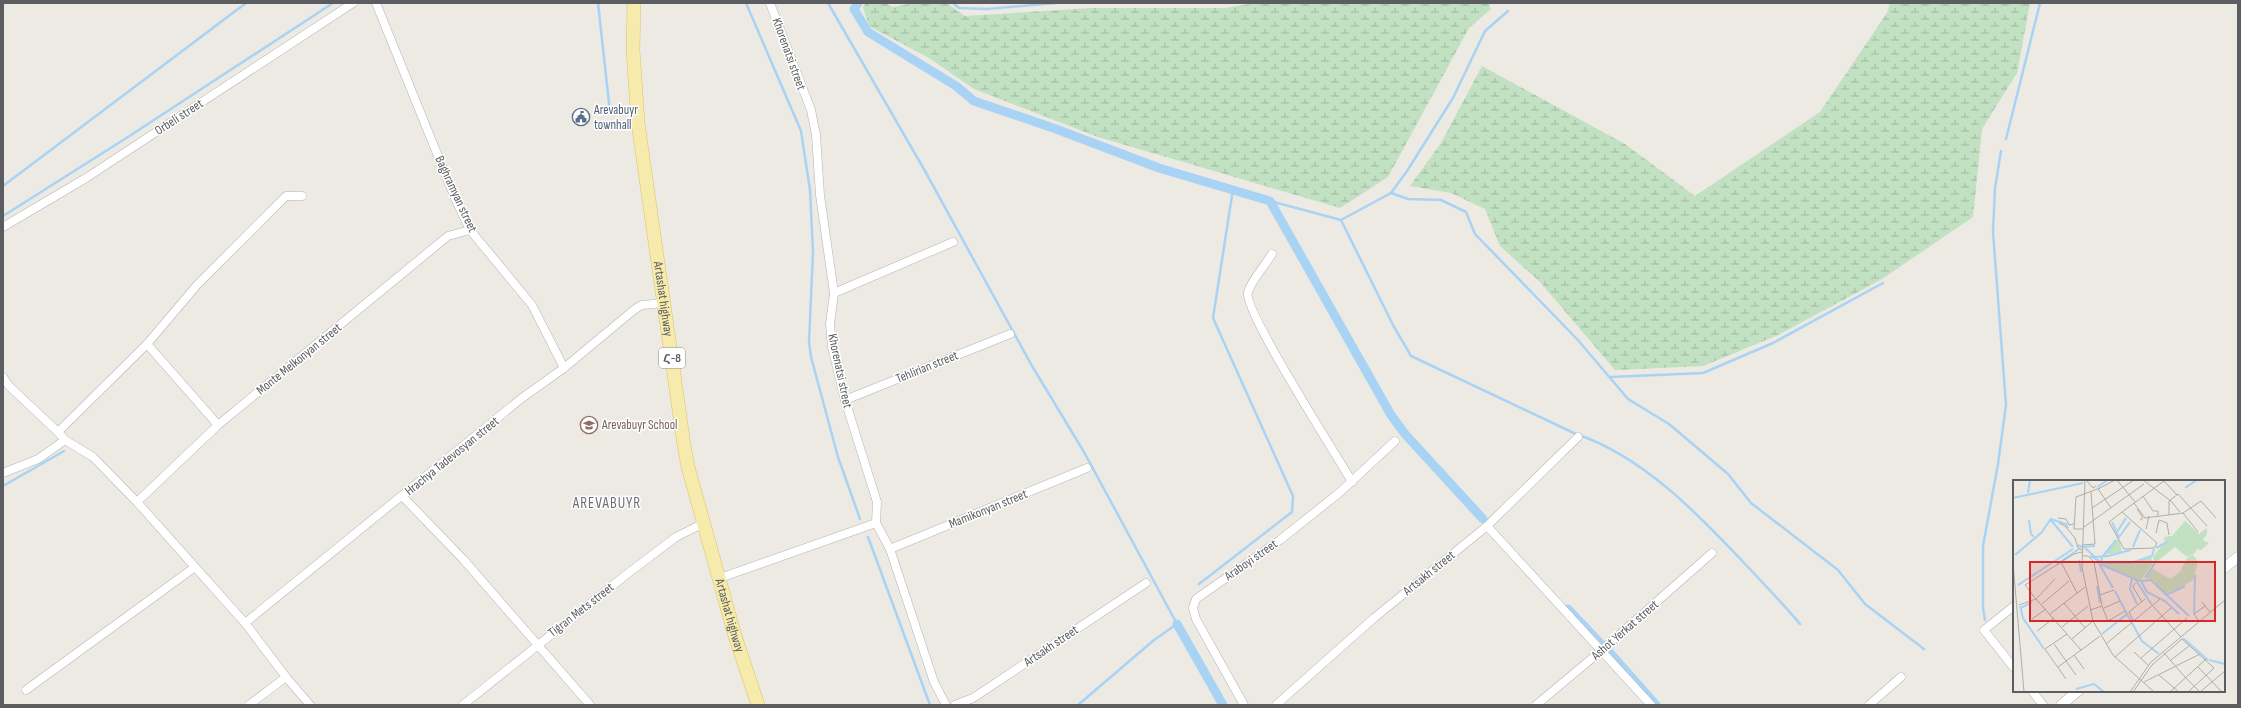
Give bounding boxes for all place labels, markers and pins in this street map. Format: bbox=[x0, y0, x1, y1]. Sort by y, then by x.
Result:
place label: Arevabuyr townhall bbox=[593, 102, 638, 133]
public building icon: Arevabuyr townhall bbox=[571, 107, 591, 127]
school or university icon: Arevabuyr School bbox=[579, 415, 599, 435]
place label: Arevabuyr School bbox=[601, 417, 678, 433]

